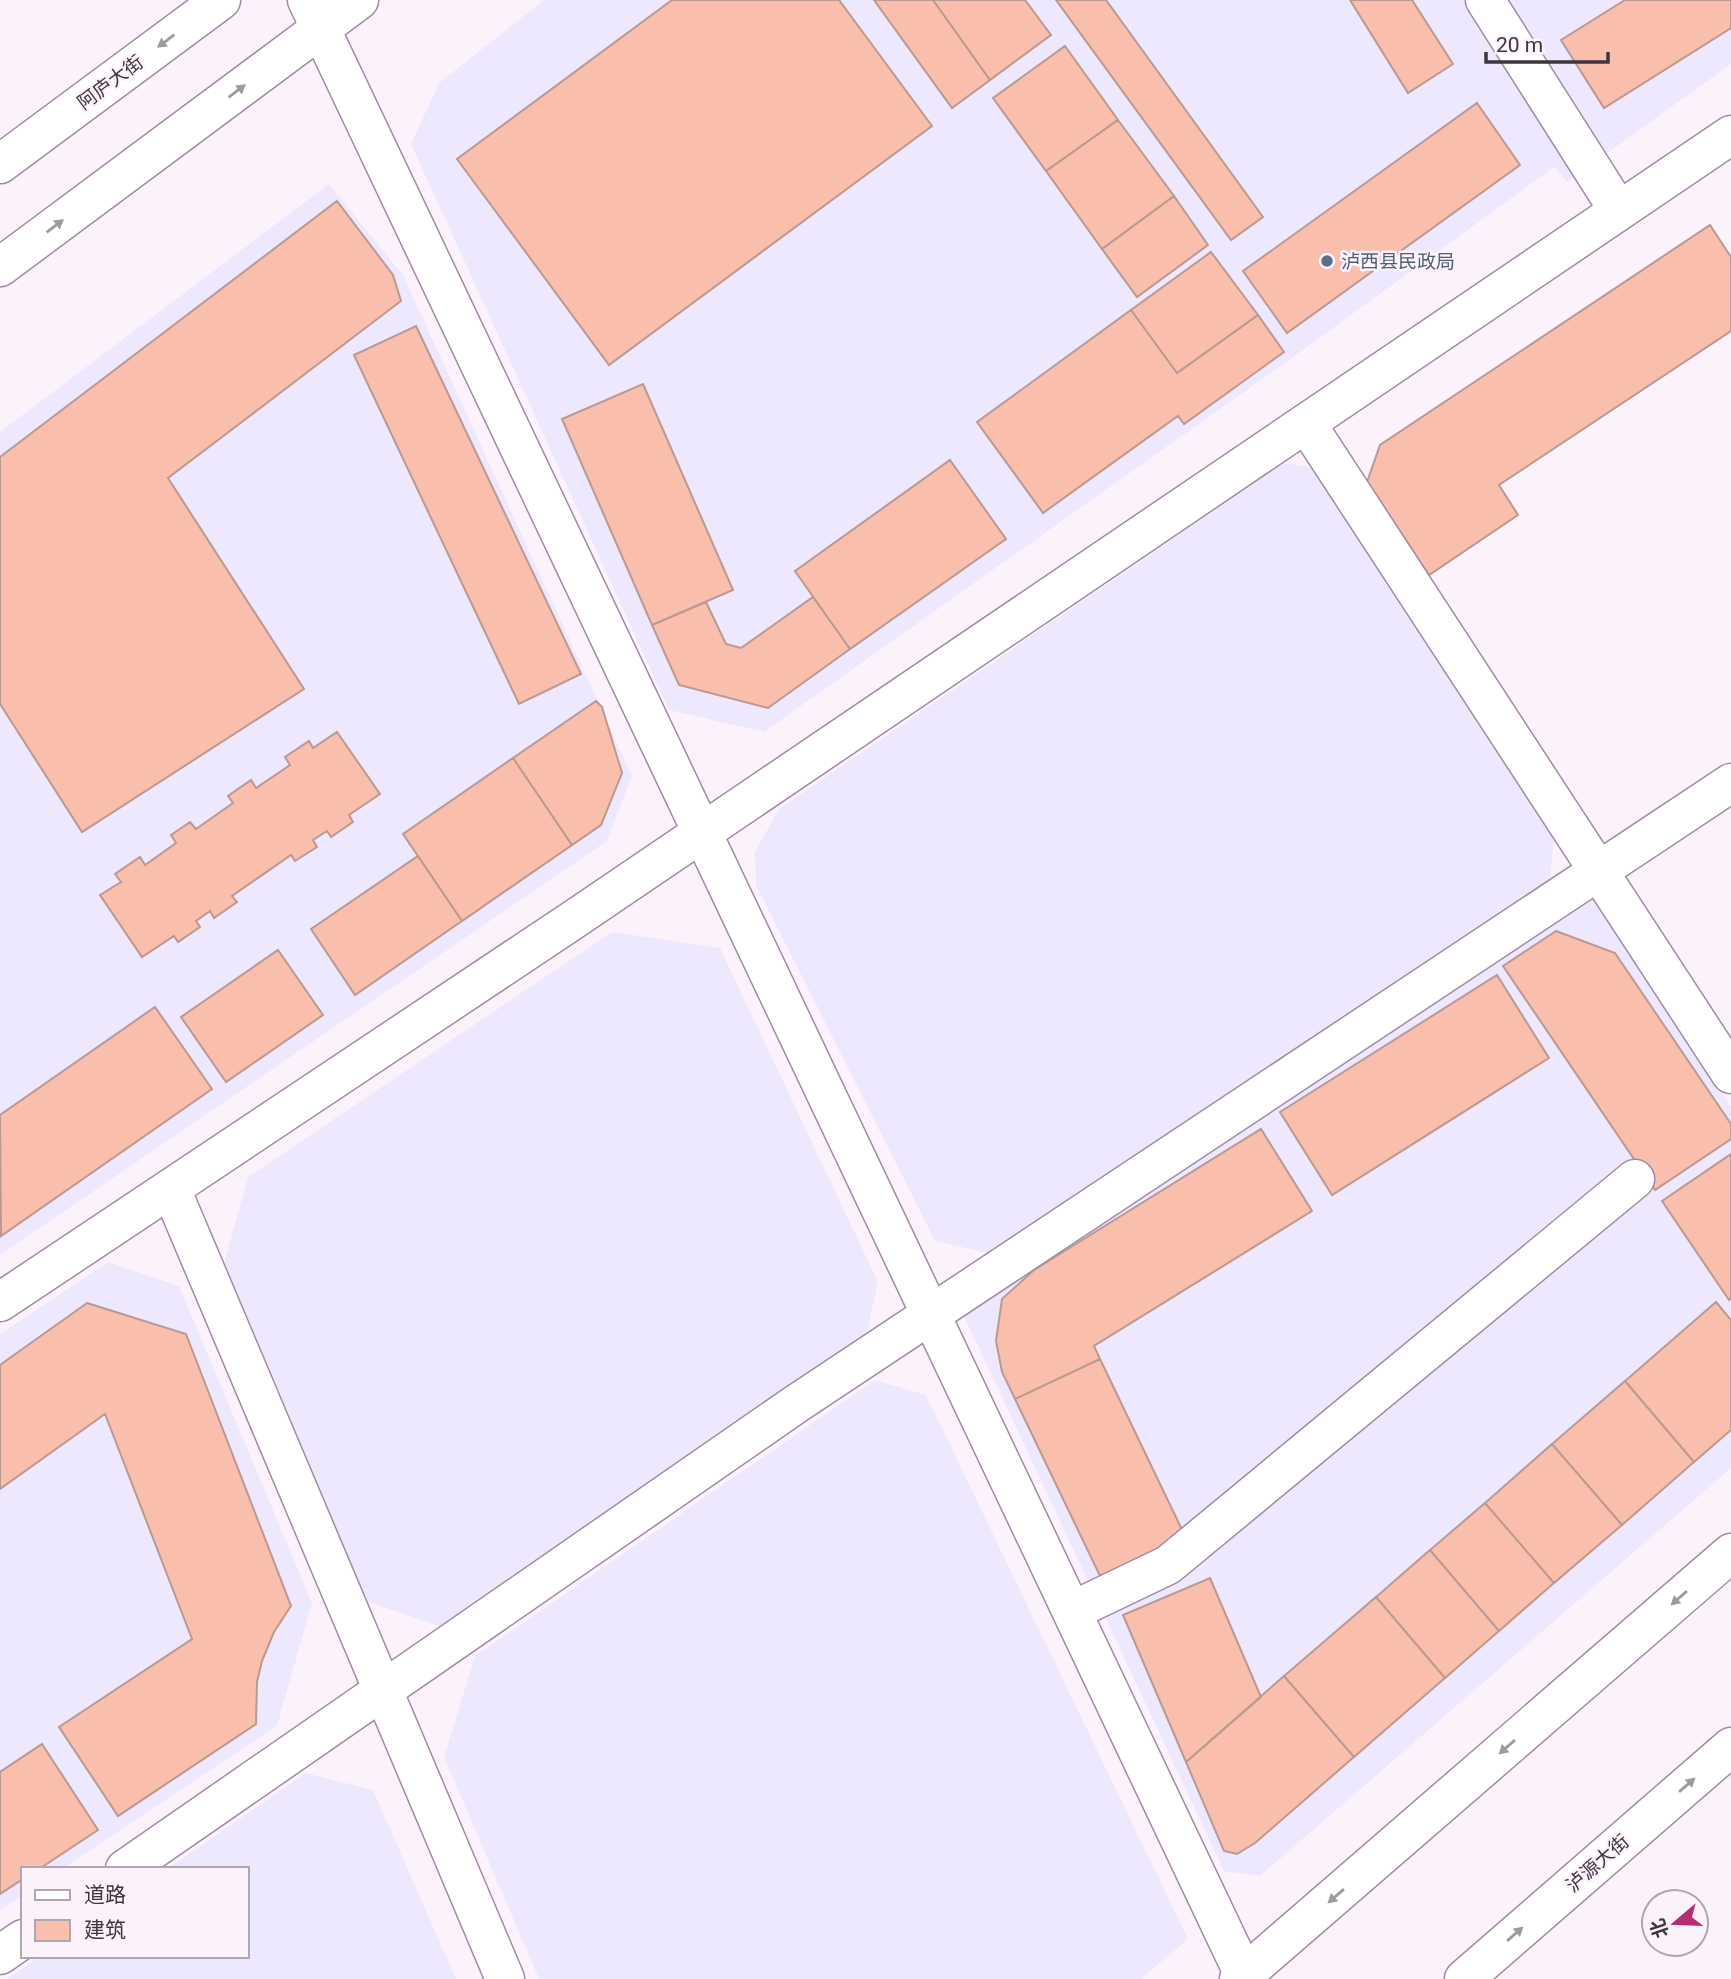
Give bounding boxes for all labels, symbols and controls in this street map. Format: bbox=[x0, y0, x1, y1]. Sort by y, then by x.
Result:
scale bar bbox=[1486, 21, 1608, 65]
one-way arrow bbox=[157, 33, 175, 47]
text: 20 m bbox=[1496, 33, 1543, 57]
street label: 阿庐大街 bbox=[73, 50, 148, 114]
one-way arrow bbox=[228, 83, 246, 98]
one-way arrow bbox=[46, 219, 64, 233]
place label: 泸西县民政局 bbox=[1341, 250, 1455, 273]
marker: 泸西县民政局 bbox=[1319, 253, 1335, 269]
one-way arrow bbox=[1671, 1590, 1688, 1605]
one-way arrow bbox=[1499, 1739, 1516, 1754]
one-way arrow bbox=[1678, 1777, 1696, 1793]
street label: 泸源大街 bbox=[1561, 1830, 1634, 1897]
legend bbox=[21, 1867, 248, 1958]
text: 道路 bbox=[84, 1883, 126, 1907]
one-way arrow bbox=[1327, 1887, 1344, 1903]
north arrow bbox=[1640, 1888, 1710, 1958]
text: 北 bbox=[1645, 1916, 1673, 1941]
text: 建筑 bbox=[84, 1918, 126, 1942]
one-way arrow bbox=[1507, 1927, 1524, 1942]

